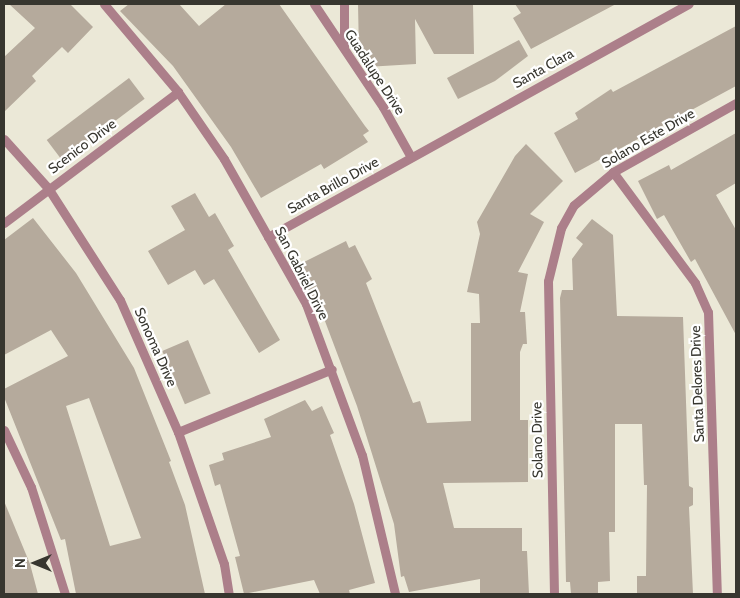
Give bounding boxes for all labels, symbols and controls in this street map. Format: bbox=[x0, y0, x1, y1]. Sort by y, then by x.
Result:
street label: Guadalupe Drive bbox=[341, 26, 409, 118]
street label: Santa Clara bbox=[510, 44, 576, 92]
street label: Solano Este Drive bbox=[599, 105, 697, 171]
street label: Scenico Drive bbox=[45, 115, 119, 177]
street label: Santa Brillo Drive bbox=[284, 153, 382, 217]
street label: San Gabriel Drive bbox=[271, 224, 333, 322]
street label: Sonoma Drive bbox=[131, 305, 181, 389]
street label: Santa Delores Drive bbox=[687, 325, 707, 443]
street label: Solano Drive bbox=[528, 402, 546, 478]
north arrow bbox=[10, 538, 60, 588]
text: N bbox=[11, 558, 29, 568]

